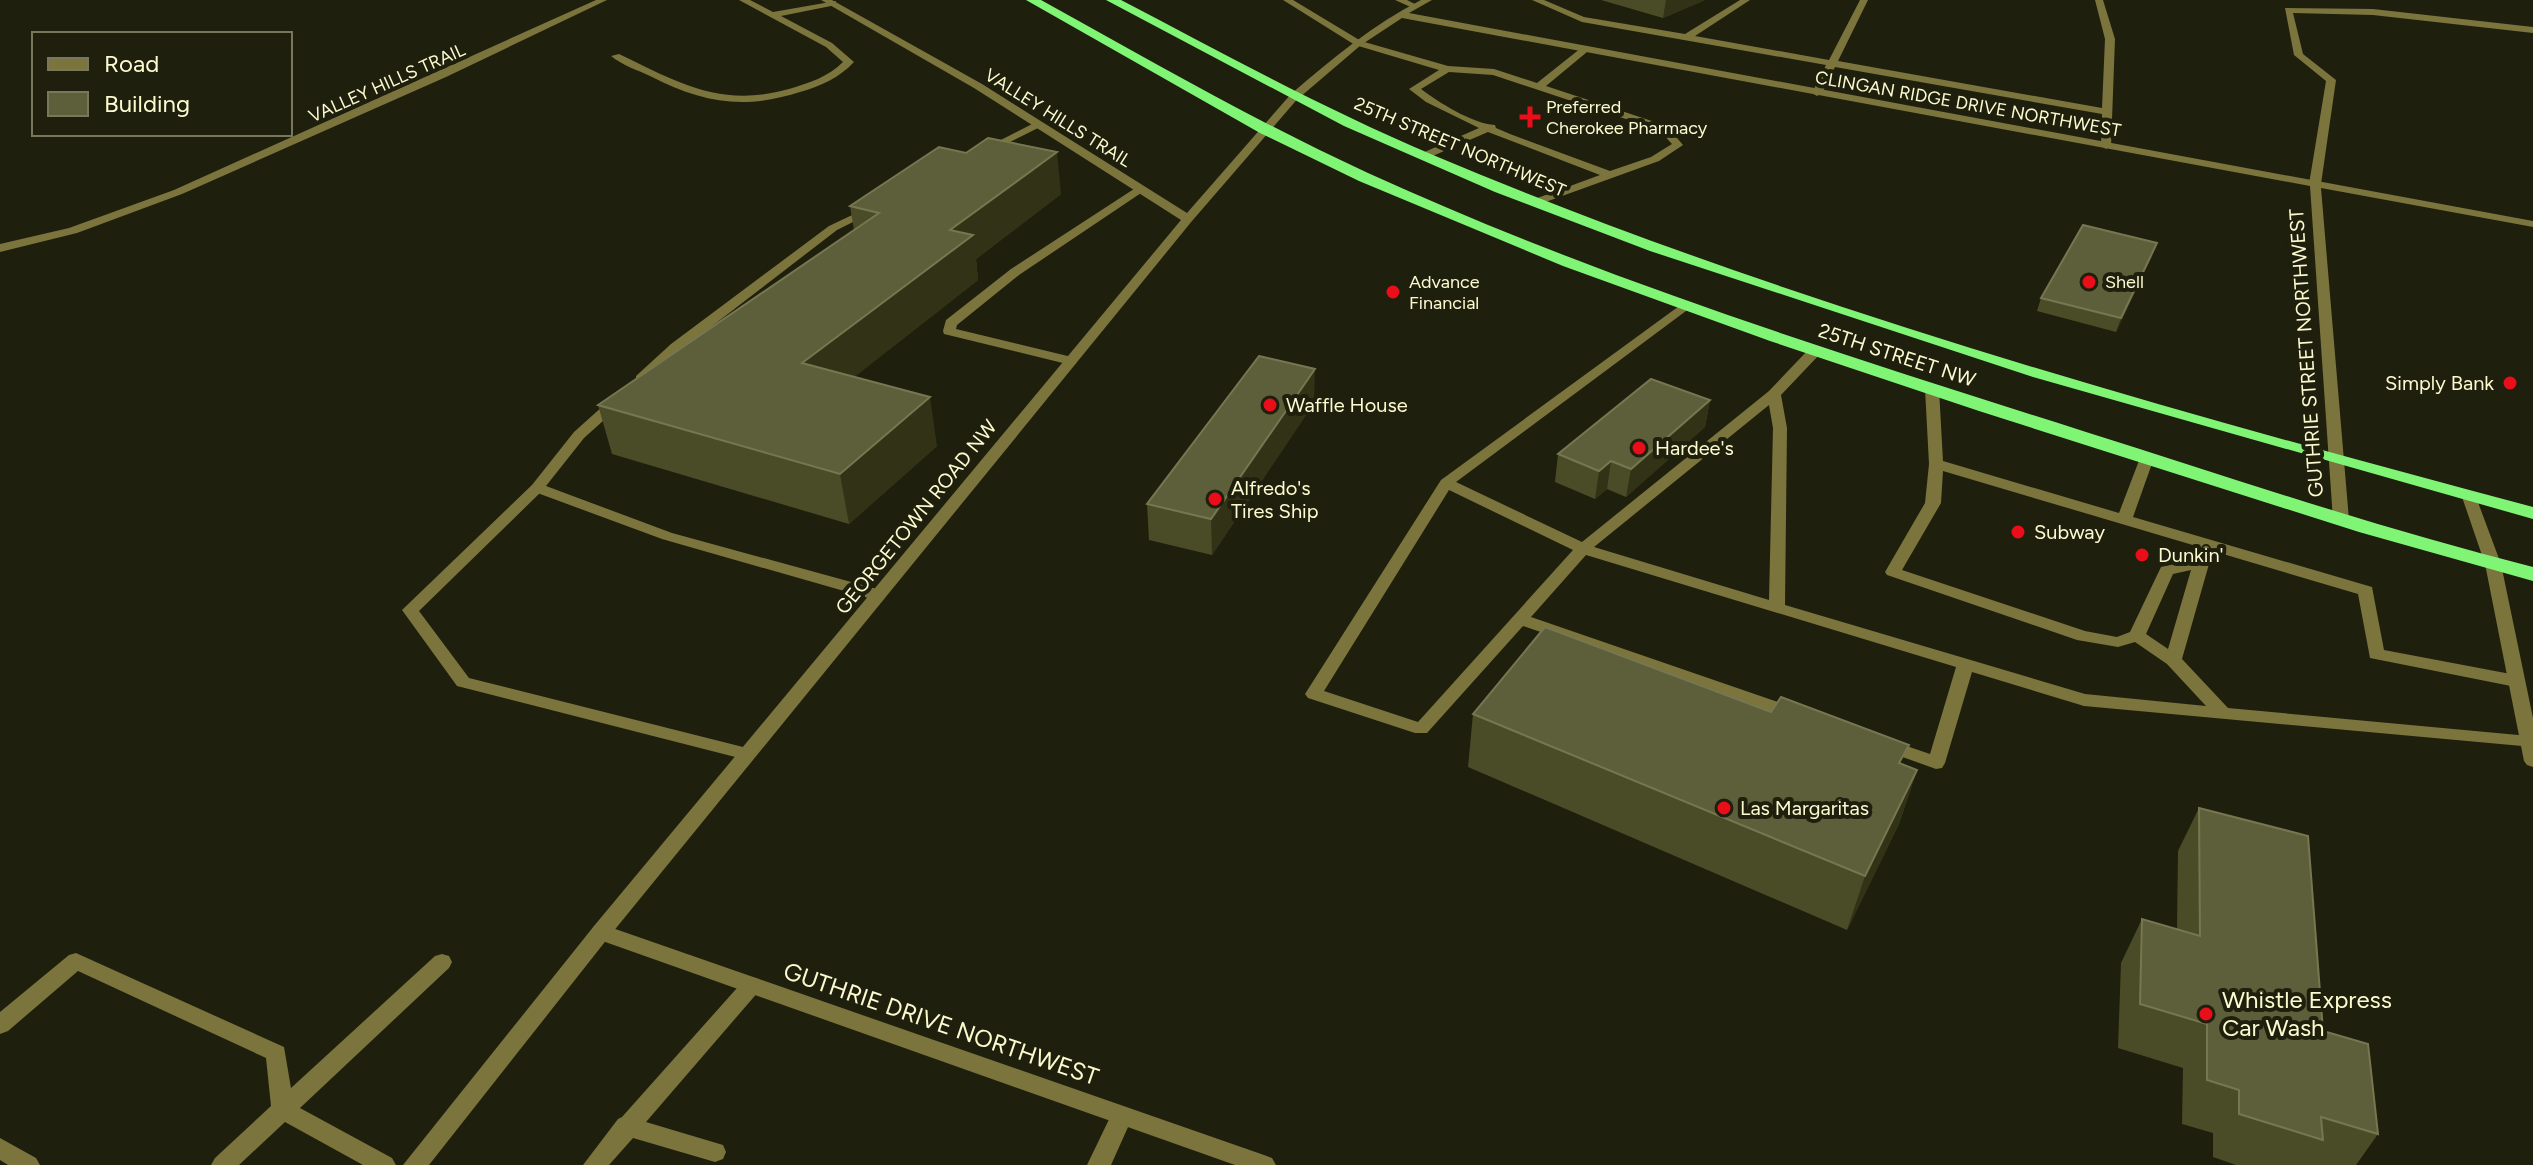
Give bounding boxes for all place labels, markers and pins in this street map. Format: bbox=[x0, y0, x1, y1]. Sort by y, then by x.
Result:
place label: Preferred Cherokee Pharmacy bbox=[1546, 96, 1708, 139]
marker: Preferred Cherokee Pharmacy bbox=[1521, 108, 1539, 126]
place label: Advance Financial bbox=[1409, 271, 1480, 314]
place label: Shell bbox=[2105, 271, 2144, 293]
marker: Shell bbox=[2080, 273, 2098, 291]
marker: Advance Financial bbox=[1384, 283, 1402, 301]
place label: Simply Bank bbox=[2385, 371, 2494, 395]
marker: Simply Bank bbox=[2501, 374, 2519, 392]
place label: Waffle House bbox=[1286, 393, 1408, 417]
marker: Waffle House bbox=[1261, 396, 1279, 414]
place label: Hardee's bbox=[1655, 436, 1734, 460]
marker: Hardee's bbox=[1630, 439, 1648, 457]
place label: Alfredo's Tires Ship bbox=[1231, 476, 1319, 523]
marker: Alfredo's Tires Ship bbox=[1206, 490, 1224, 508]
place label: Subway bbox=[2034, 520, 2105, 544]
marker: Subway bbox=[2009, 523, 2027, 541]
place label: Dunkin' bbox=[2158, 543, 2224, 567]
marker: Dunkin' bbox=[2133, 546, 2151, 564]
place label: Las Margaritas bbox=[1740, 796, 1869, 820]
marker: Las Margaritas bbox=[1715, 799, 1733, 817]
place label: Whistle Express Car Wash bbox=[2222, 985, 2392, 1042]
marker: Whistle Express Car Wash bbox=[2197, 1005, 2215, 1023]

